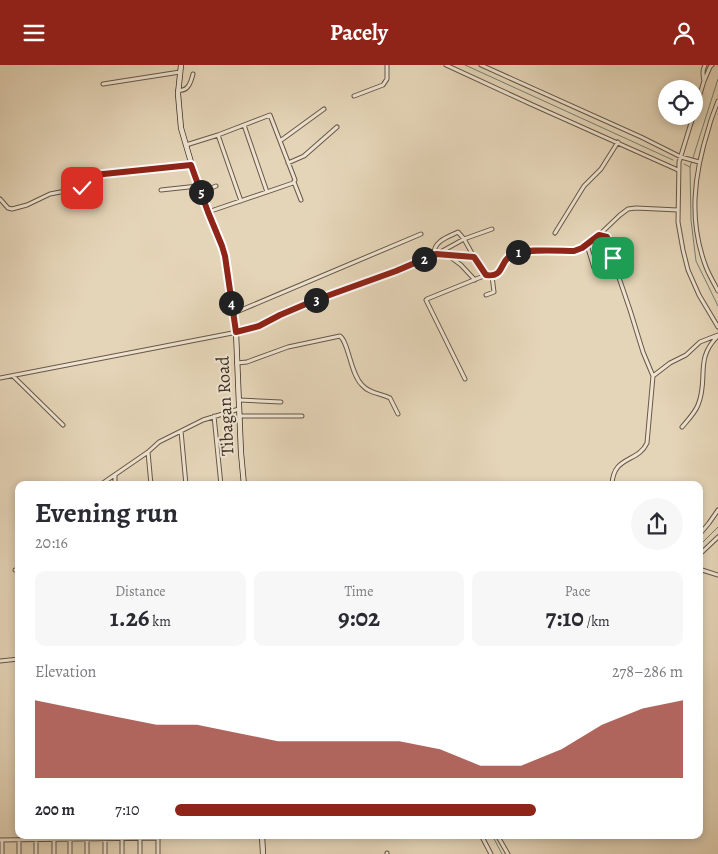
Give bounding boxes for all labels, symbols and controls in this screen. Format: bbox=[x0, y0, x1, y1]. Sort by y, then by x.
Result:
text: Pacely bbox=[330, 18, 388, 48]
icon: menu bbox=[20, 19, 48, 47]
icon: person bbox=[670, 19, 698, 47]
map controls bbox=[658, 80, 703, 125]
button: locate bbox=[658, 80, 703, 125]
pin bbox=[61, 167, 103, 209]
icon: check bbox=[68, 174, 96, 202]
pin: 5 bbox=[188, 179, 214, 205]
text: 5 bbox=[199, 183, 204, 202]
pin bbox=[592, 237, 634, 279]
pin: 1 bbox=[506, 239, 530, 265]
text: 1 bbox=[516, 243, 521, 262]
icon: arrive bbox=[599, 244, 627, 272]
pin: 2 bbox=[412, 247, 436, 271]
text: 2 bbox=[421, 250, 428, 269]
pin: 3 bbox=[304, 287, 328, 313]
pin: 4 bbox=[218, 291, 244, 315]
text: 3 bbox=[313, 291, 320, 310]
text: 4 bbox=[228, 294, 235, 313]
street label: Tibagan Road bbox=[210, 355, 240, 457]
text: Evening run bbox=[35, 494, 178, 532]
button: share bbox=[631, 498, 683, 550]
text: 20:16 bbox=[35, 532, 68, 554]
text: Distance bbox=[115, 582, 165, 601]
text: Time bbox=[344, 582, 374, 601]
text: Pace bbox=[565, 582, 591, 601]
text: 1.26 bbox=[110, 601, 149, 635]
text: 9:02 bbox=[338, 601, 380, 635]
text: 7:10 bbox=[546, 601, 584, 635]
text: km bbox=[149, 612, 171, 631]
text: /km bbox=[584, 612, 610, 631]
text: Elevation bbox=[35, 661, 96, 683]
text: 278–286 m bbox=[612, 661, 683, 683]
text: 200 m bbox=[35, 799, 75, 821]
text: 7:10 bbox=[115, 799, 140, 821]

